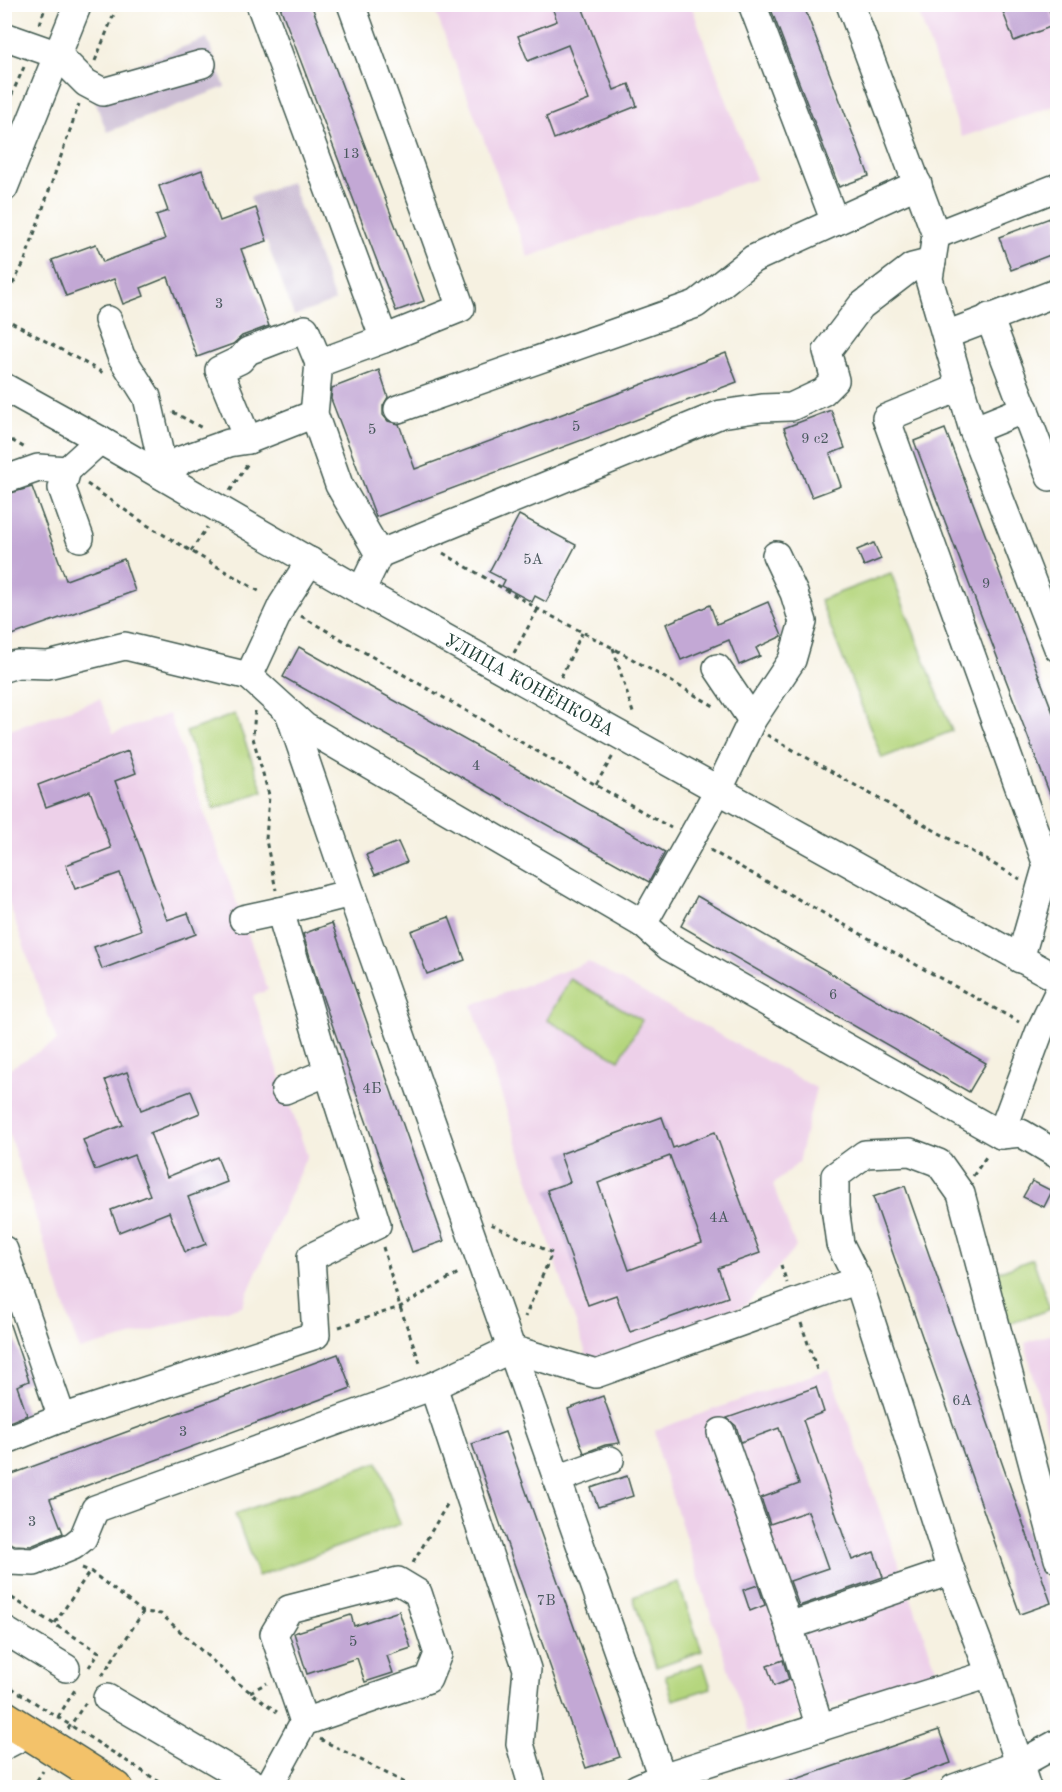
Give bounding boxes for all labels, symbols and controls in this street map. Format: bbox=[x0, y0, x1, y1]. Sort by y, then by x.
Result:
house number: 13 bbox=[342, 147, 360, 162]
house number: 3 bbox=[215, 297, 223, 312]
house number: 5 bbox=[572, 420, 580, 435]
house number: 5 bbox=[368, 423, 376, 438]
house number: 9 с2 bbox=[801, 432, 829, 447]
house number: 5А bbox=[523, 553, 544, 568]
house number: 9 bbox=[982, 577, 990, 592]
street label: УЛИЦА КОНЁНКОВА bbox=[441, 631, 617, 740]
house number: 4 bbox=[472, 759, 480, 774]
house number: 6 bbox=[829, 988, 837, 1003]
house number: 4Б bbox=[362, 1082, 382, 1097]
house number: 4А bbox=[709, 1211, 730, 1226]
house number: 6А bbox=[952, 1394, 973, 1409]
house number: 3 bbox=[179, 1425, 187, 1440]
house number: 3 bbox=[28, 1515, 36, 1530]
house number: 7В bbox=[536, 1594, 556, 1609]
house number: 5 bbox=[349, 1635, 357, 1650]

